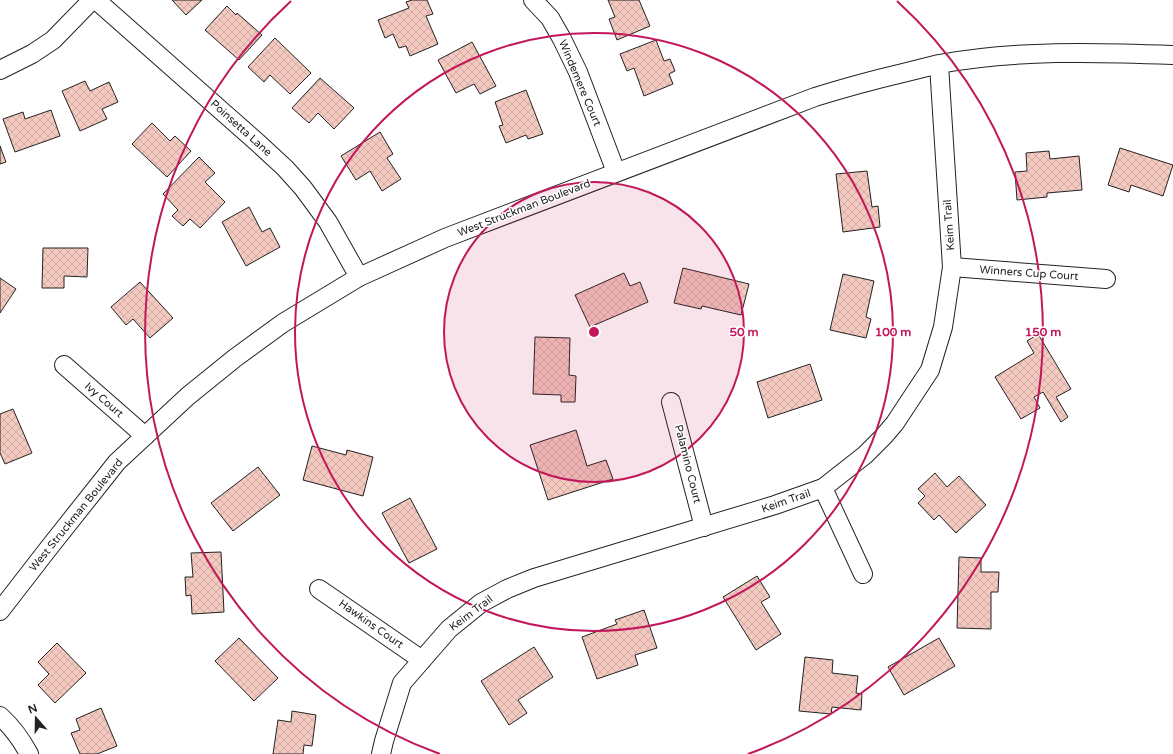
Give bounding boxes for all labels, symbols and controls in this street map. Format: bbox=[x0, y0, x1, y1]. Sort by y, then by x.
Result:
street label: Windemere Court bbox=[556, 38, 604, 128]
street label: Poinsetta Lane bbox=[208, 97, 274, 159]
street label: West Struckman Boulevard bbox=[456, 177, 592, 239]
street label: Keim Trail bbox=[941, 199, 957, 251]
street label: Winners Cup Court bbox=[979, 263, 1079, 283]
centre of rings bbox=[587, 325, 601, 339]
text: 50 m bbox=[729, 325, 759, 339]
text: 100 m bbox=[875, 325, 911, 339]
text: 150 m bbox=[1025, 325, 1061, 339]
street label: Ivy Court bbox=[82, 380, 126, 420]
street label: Palamino Court bbox=[672, 423, 704, 505]
street label: West Struckman Boulevard bbox=[26, 456, 126, 574]
street label: Keim Trail bbox=[760, 487, 812, 515]
street label: Keim Trail bbox=[447, 592, 495, 634]
street label: Hawkins Court bbox=[336, 597, 406, 651]
north arrow bbox=[16, 698, 56, 738]
text: N bbox=[26, 701, 39, 717]

